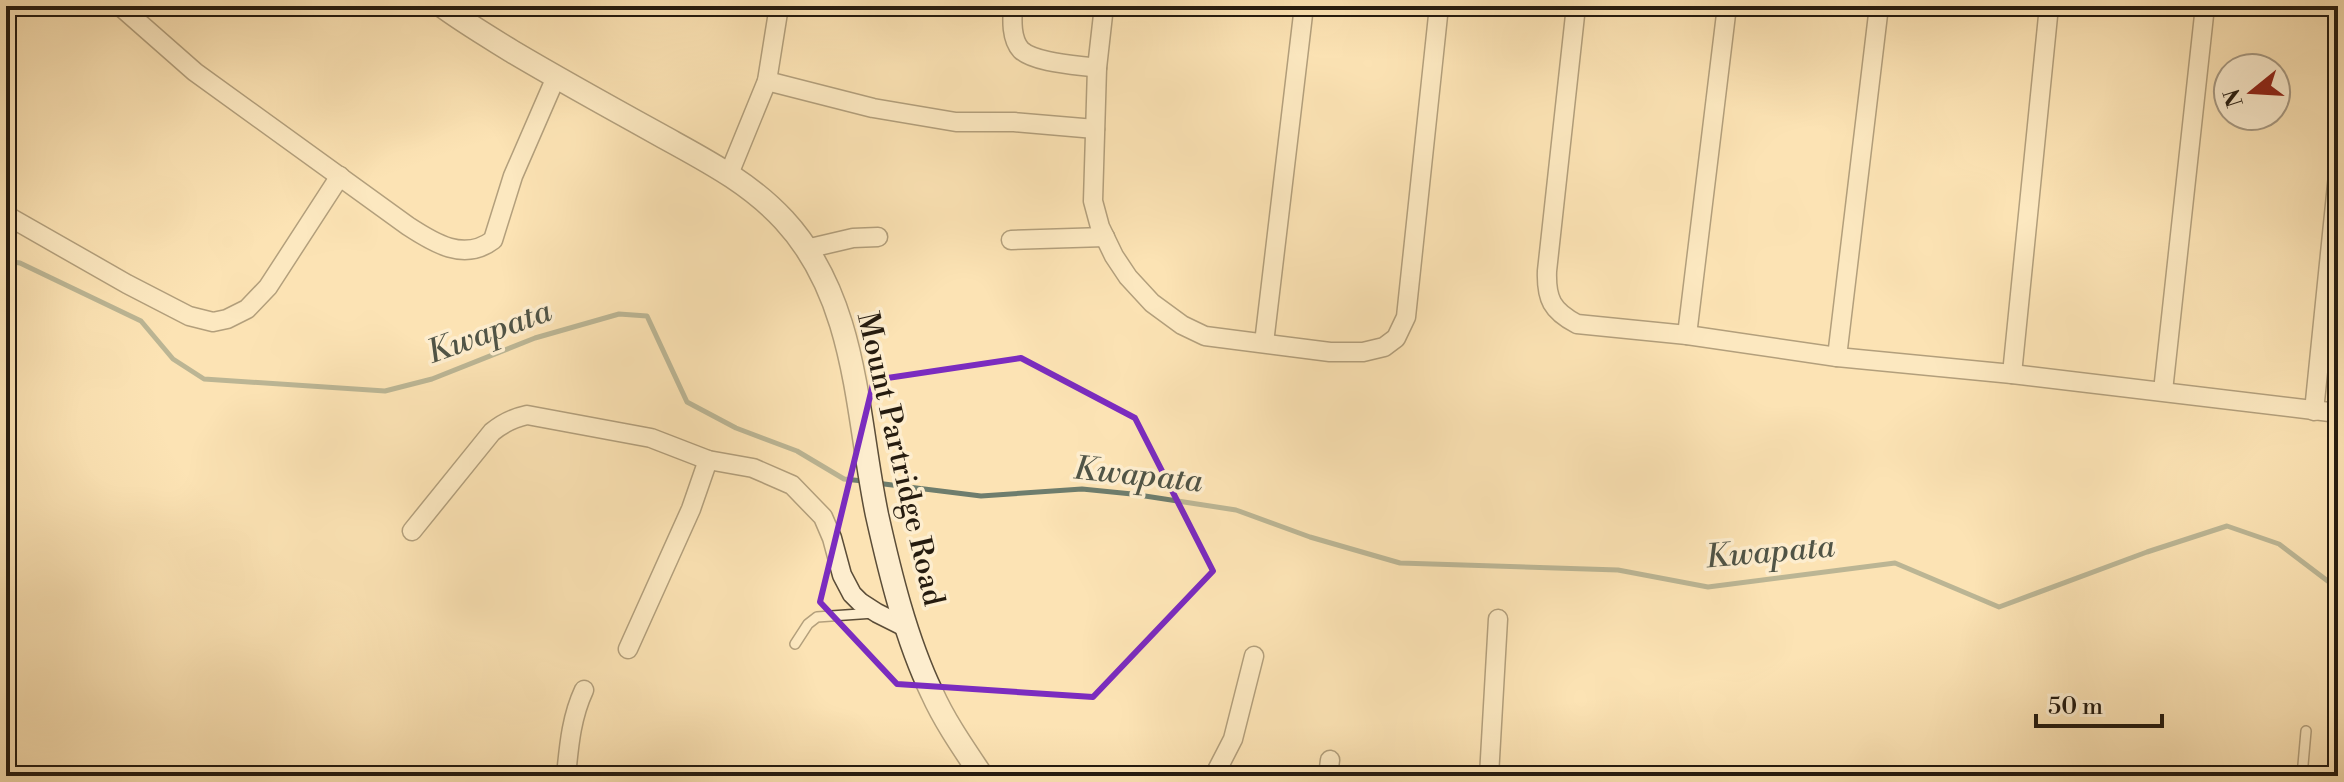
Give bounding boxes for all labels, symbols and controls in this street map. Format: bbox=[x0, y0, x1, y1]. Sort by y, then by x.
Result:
north arrow bbox=[2212, 52, 2292, 132]
text: N bbox=[2219, 85, 2250, 110]
water label: Kwapata bbox=[421, 291, 557, 373]
street label: Mount Partridge Road bbox=[848, 308, 952, 610]
water label: Kwapata bbox=[1071, 448, 1205, 502]
water label: Kwapata bbox=[1704, 526, 1837, 578]
scale bar bbox=[2036, 678, 2162, 728]
text: 50 m bbox=[2048, 692, 2103, 722]

